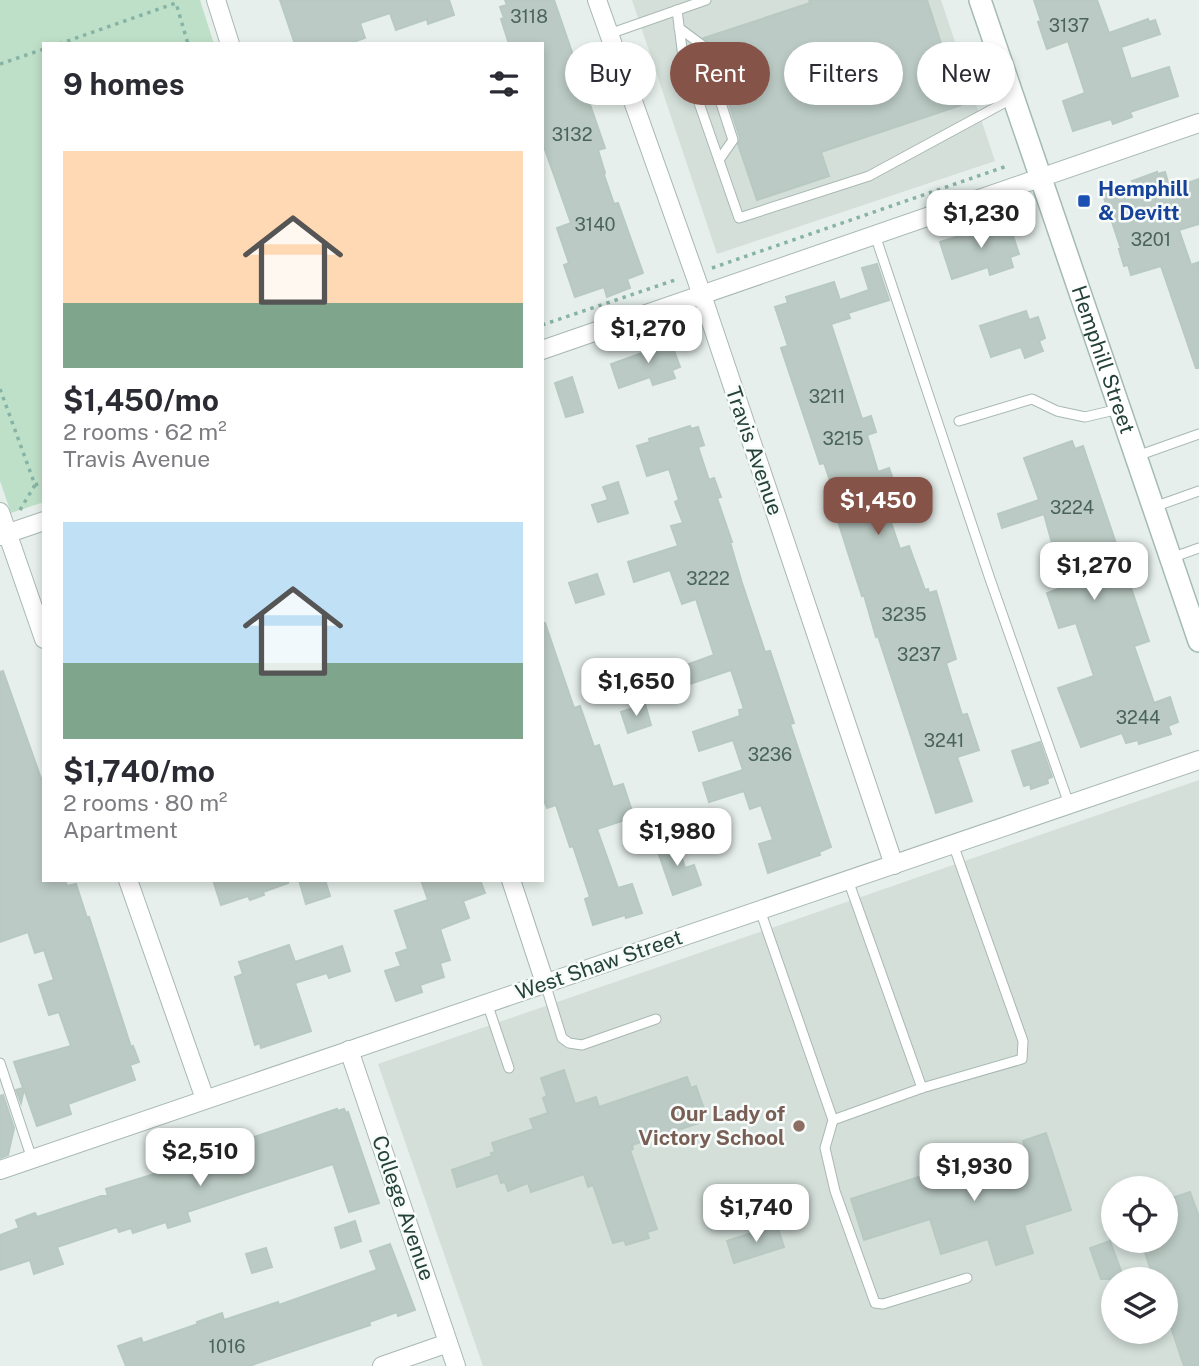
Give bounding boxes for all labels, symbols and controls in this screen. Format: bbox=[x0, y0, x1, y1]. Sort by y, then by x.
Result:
house number: 3118 bbox=[510, 6, 548, 27]
house number: 3137 bbox=[1049, 15, 1089, 36]
chip: Buy bbox=[565, 42, 656, 105]
chip: Rent bbox=[670, 42, 770, 105]
chip: Filters bbox=[784, 42, 903, 105]
chip: New bbox=[917, 42, 1015, 105]
icon: filters bbox=[485, 65, 523, 103]
text: 9 homes bbox=[63, 66, 185, 102]
house number: 3132 bbox=[552, 124, 592, 145]
place label: Hemphill & Devitt bbox=[1098, 176, 1189, 225]
pin: $1,230 bbox=[924, 190, 1038, 250]
marker: Hemphill & Devitt bbox=[1076, 193, 1092, 209]
icon: home bbox=[230, 197, 356, 323]
text: $1,230 bbox=[943, 199, 1019, 226]
house number: 3140 bbox=[575, 214, 616, 235]
house number: 3201 bbox=[1131, 229, 1171, 250]
street label: Hemphill Street bbox=[1066, 282, 1140, 437]
pin: $1,270 bbox=[591, 306, 705, 365]
text: $1,270 bbox=[610, 314, 686, 341]
text: $1,450/mo bbox=[63, 382, 219, 418]
street label: Travis Avenue bbox=[721, 383, 788, 518]
house number: 3211 bbox=[809, 386, 845, 407]
text: 2 rooms · 62 m² bbox=[63, 418, 227, 445]
house number: 3215 bbox=[823, 428, 863, 449]
text: Travis Avenue bbox=[63, 445, 210, 472]
pin: $1,450 bbox=[821, 477, 935, 537]
text: $1,450 bbox=[840, 486, 916, 513]
house number: 3224 bbox=[1050, 497, 1094, 518]
pin: $1,270 bbox=[1037, 542, 1151, 602]
text: $1,270 bbox=[1056, 551, 1132, 578]
icon: home bbox=[230, 568, 356, 694]
house number: 3222 bbox=[686, 568, 730, 589]
house number: 3235 bbox=[882, 604, 926, 625]
house number: 3237 bbox=[897, 644, 941, 665]
pin: $1,650 bbox=[579, 658, 693, 718]
text: $1,650 bbox=[597, 667, 675, 694]
house number: 3244 bbox=[1116, 707, 1160, 728]
house number: 3241 bbox=[924, 730, 964, 751]
house number: 3236 bbox=[748, 744, 792, 765]
text: $1,740/mo bbox=[63, 753, 215, 789]
text: 2 rooms · 80 m² bbox=[63, 789, 228, 816]
pin: $1,980 bbox=[620, 808, 734, 868]
text: Apartment bbox=[63, 816, 178, 843]
text: $1,980 bbox=[638, 817, 716, 844]
street label: West Shaw Street bbox=[512, 924, 686, 1005]
place label: Our Lady of Victory School bbox=[638, 1101, 785, 1150]
marker: Our Lady of Victory School bbox=[791, 1118, 807, 1134]
pin: $2,510 bbox=[143, 1128, 257, 1188]
street label: College Avenue bbox=[367, 1132, 440, 1284]
text: $2,510 bbox=[162, 1137, 238, 1164]
pin: $1,930 bbox=[917, 1144, 1031, 1203]
text: $1,930 bbox=[936, 1152, 1013, 1179]
map controls bbox=[1101, 1176, 1178, 1344]
button: locate bbox=[1101, 1176, 1178, 1253]
pin: $1,740 bbox=[699, 1184, 813, 1244]
text: $1,740 bbox=[719, 1193, 793, 1220]
button: layers bbox=[1101, 1267, 1178, 1344]
house number: 1016 bbox=[209, 1336, 245, 1357]

